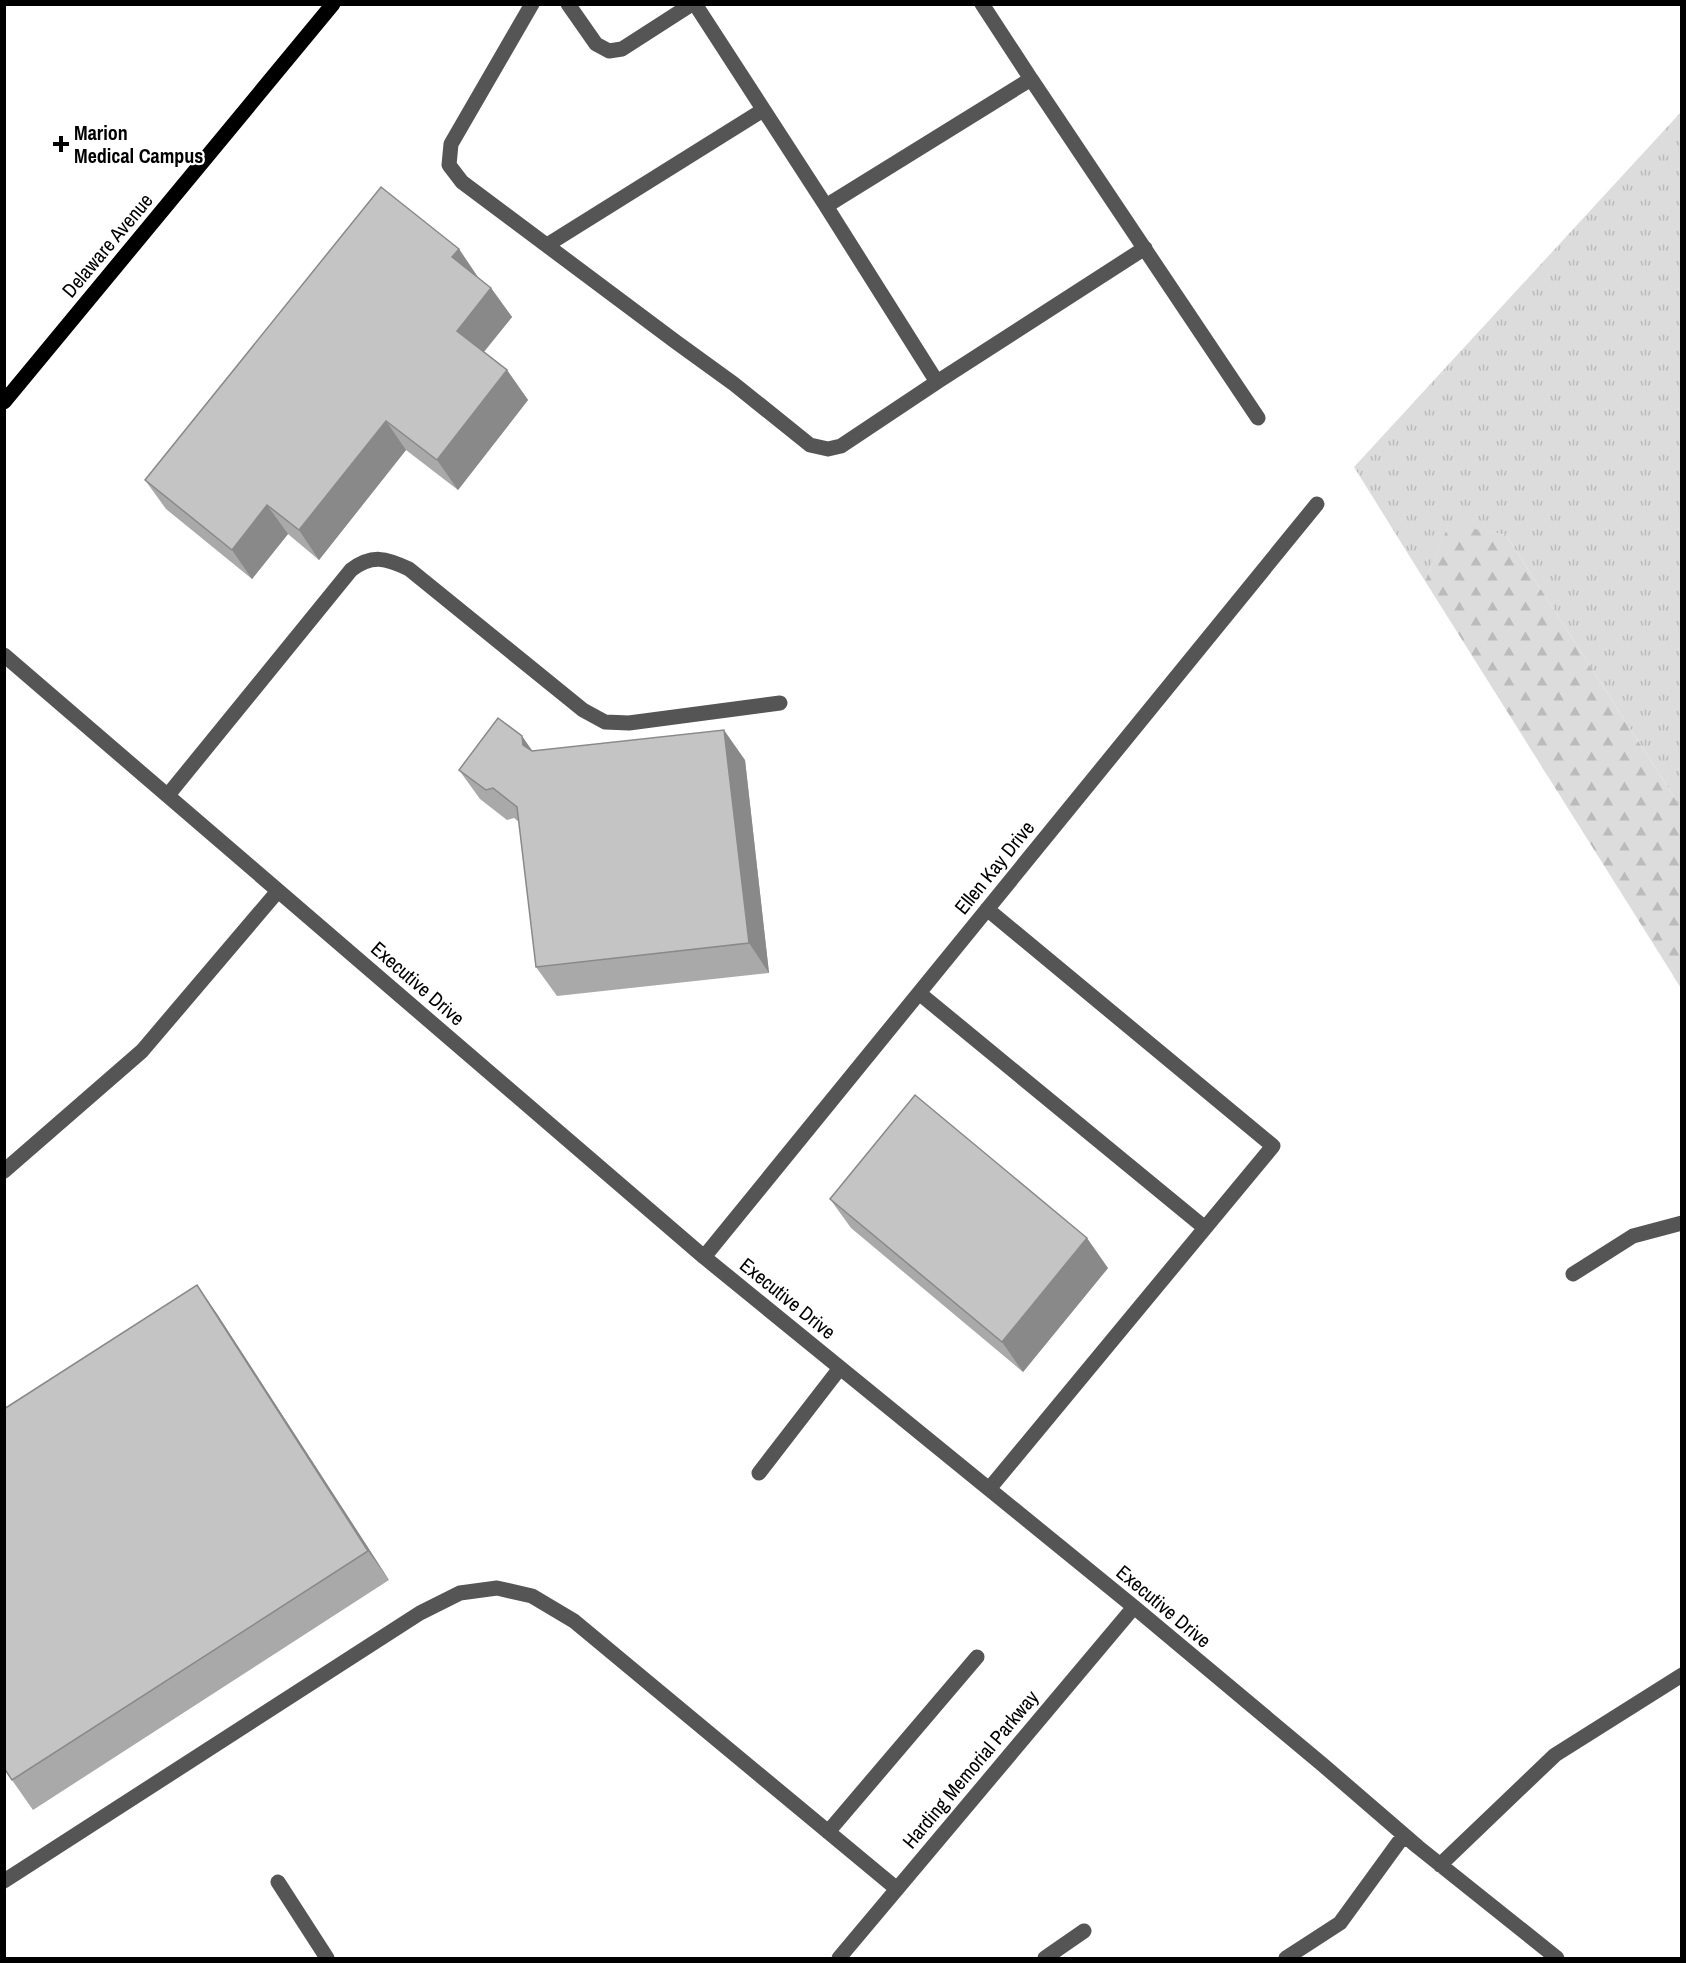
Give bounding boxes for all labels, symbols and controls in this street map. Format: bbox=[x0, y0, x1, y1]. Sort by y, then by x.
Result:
place label: Marion Medical Campus bbox=[74, 119, 203, 169]
marker: Marion Medical Campus bbox=[52, 135, 70, 153]
street label: Delaware Avenue bbox=[55, 187, 159, 303]
street label: Ellen Kay Drive bbox=[948, 815, 1040, 919]
street label: Executive Drive bbox=[365, 935, 471, 1031]
street label: Executive Drive bbox=[735, 1251, 841, 1345]
street label: Executive Drive bbox=[1111, 1558, 1217, 1654]
street label: Harding Memorial Parkway bbox=[896, 1684, 1045, 1854]

